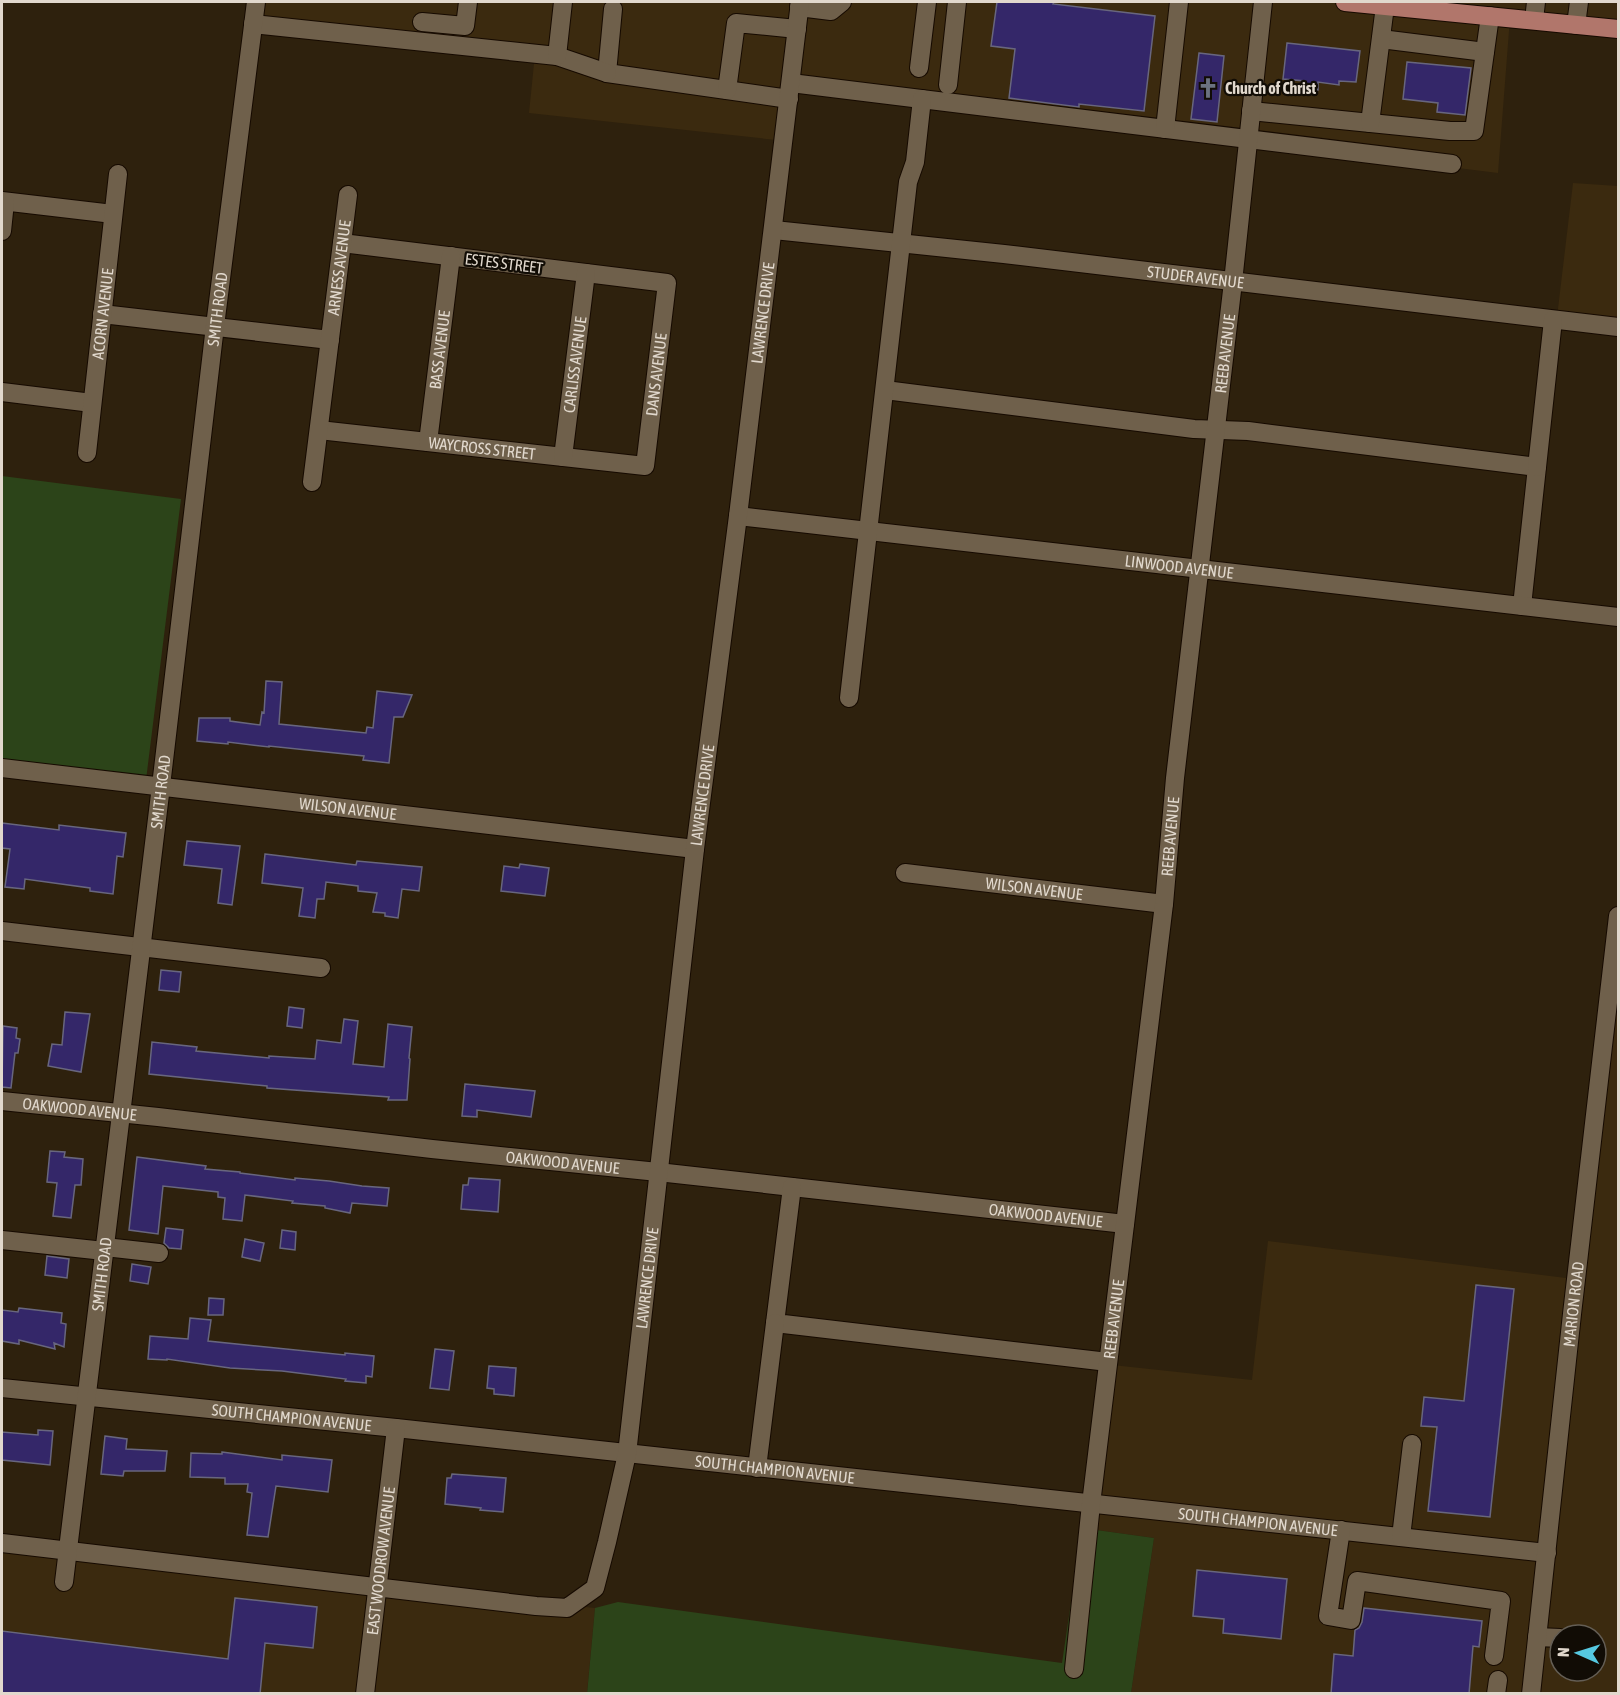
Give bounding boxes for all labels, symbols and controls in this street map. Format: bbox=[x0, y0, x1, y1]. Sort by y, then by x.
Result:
church icon: Church of Christ bbox=[1196, 76, 1220, 100]
place label: Church of Christ bbox=[1225, 79, 1316, 97]
street label: ARNESS AVENUE bbox=[324, 219, 354, 316]
street label: ESTES STREET bbox=[464, 249, 544, 277]
street label: LAWRENCE DRIVE bbox=[747, 261, 778, 365]
street label: STUDER AVENUE bbox=[1146, 262, 1245, 291]
street label: ACORN AVENUE bbox=[88, 267, 116, 360]
street label: SMITH ROAD bbox=[204, 271, 231, 347]
street label: BASS AVENUE bbox=[426, 309, 453, 390]
street label: REEB AVENUE bbox=[1211, 313, 1238, 394]
street label: CARLISS AVENUE bbox=[560, 315, 590, 414]
street label: DANS AVENUE bbox=[642, 332, 670, 417]
street label: WAYCROSS STREET bbox=[428, 433, 536, 463]
street label: LINWOOD AVENUE bbox=[1124, 551, 1234, 582]
street label: LAWRENCE DRIVE bbox=[687, 743, 717, 847]
street label: SMITH ROAD bbox=[147, 754, 174, 830]
street label: WILSON AVENUE bbox=[298, 794, 397, 823]
street label: REEB AVENUE bbox=[1157, 796, 1182, 877]
street label: WILSON AVENUE bbox=[985, 874, 1084, 903]
street label: OAKWOOD AVENUE bbox=[22, 1094, 138, 1124]
street label: OAKWOOD AVENUE bbox=[505, 1148, 621, 1177]
street label: OAKWOOD AVENUE bbox=[988, 1200, 1104, 1230]
street label: LAWRENCE DRIVE bbox=[632, 1226, 661, 1330]
street label: SMITH ROAD bbox=[88, 1236, 115, 1312]
street label: MARION ROAD bbox=[1560, 1261, 1587, 1348]
street label: REEB AVENUE bbox=[1100, 1279, 1127, 1360]
street label: SOUTH CHAMPION AVENUE bbox=[211, 1400, 372, 1434]
street label: SOUTH CHAMPION AVENUE bbox=[694, 1452, 855, 1487]
street label: EAST WOODROW AVENUE bbox=[363, 1486, 398, 1636]
street label: SOUTH CHAMPION AVENUE bbox=[1177, 1504, 1339, 1539]
north arrow bbox=[1548, 1623, 1608, 1683]
text: N bbox=[1554, 1647, 1572, 1657]

